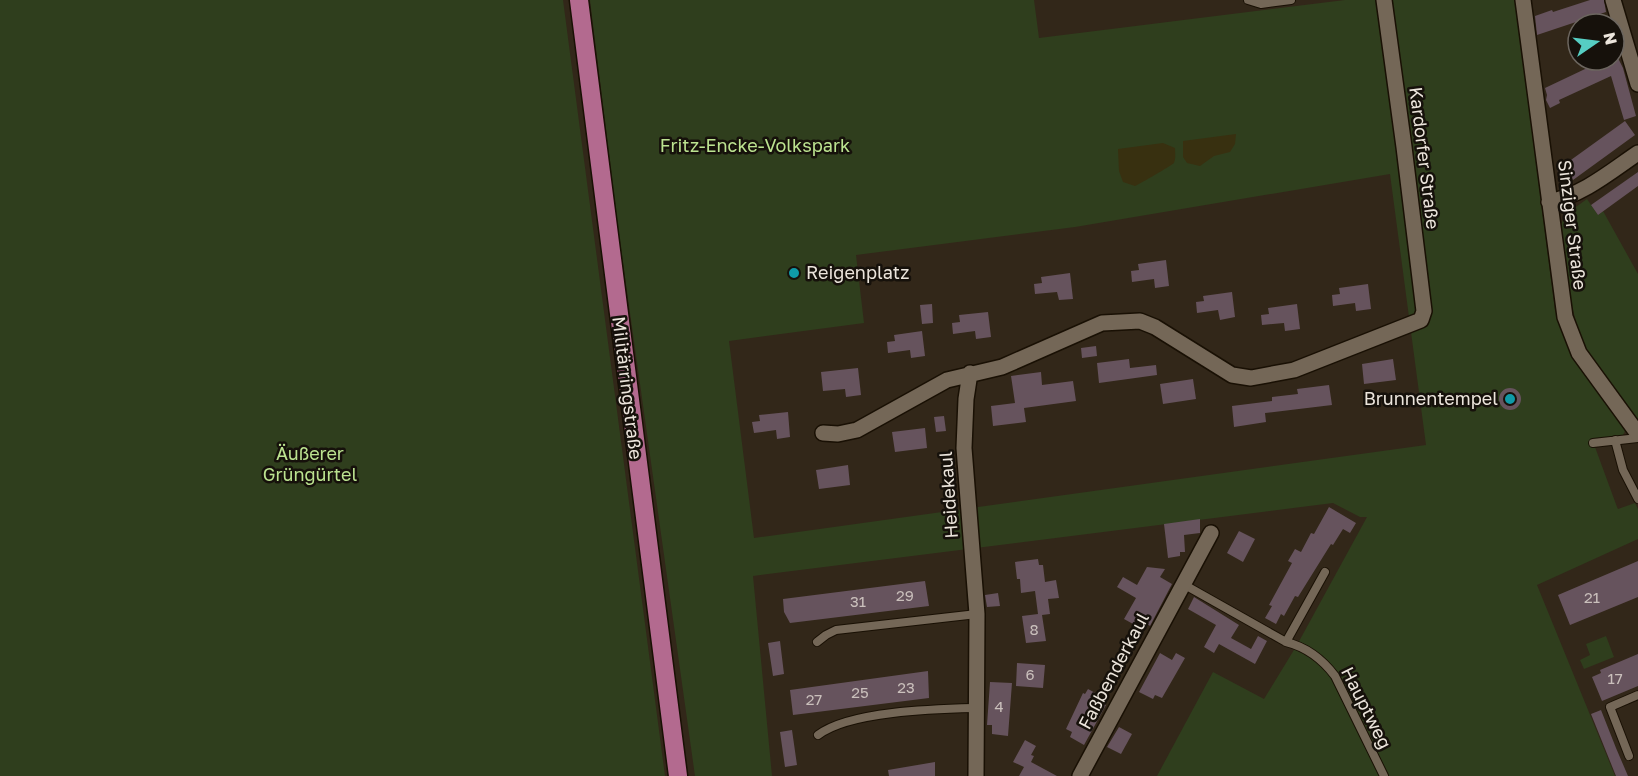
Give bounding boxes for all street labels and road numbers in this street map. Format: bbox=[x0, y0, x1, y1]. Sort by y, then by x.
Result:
street label: Kardorfer Straße bbox=[1405, 86, 1445, 230]
street label: Sinziger Straße bbox=[1554, 159, 1592, 291]
street label: Militärringstraße bbox=[608, 315, 648, 461]
street label: Heidekaul bbox=[934, 451, 962, 539]
street label: Faßbenderkaul bbox=[1073, 608, 1153, 733]
street label: Hauptweg bbox=[1337, 663, 1397, 752]

